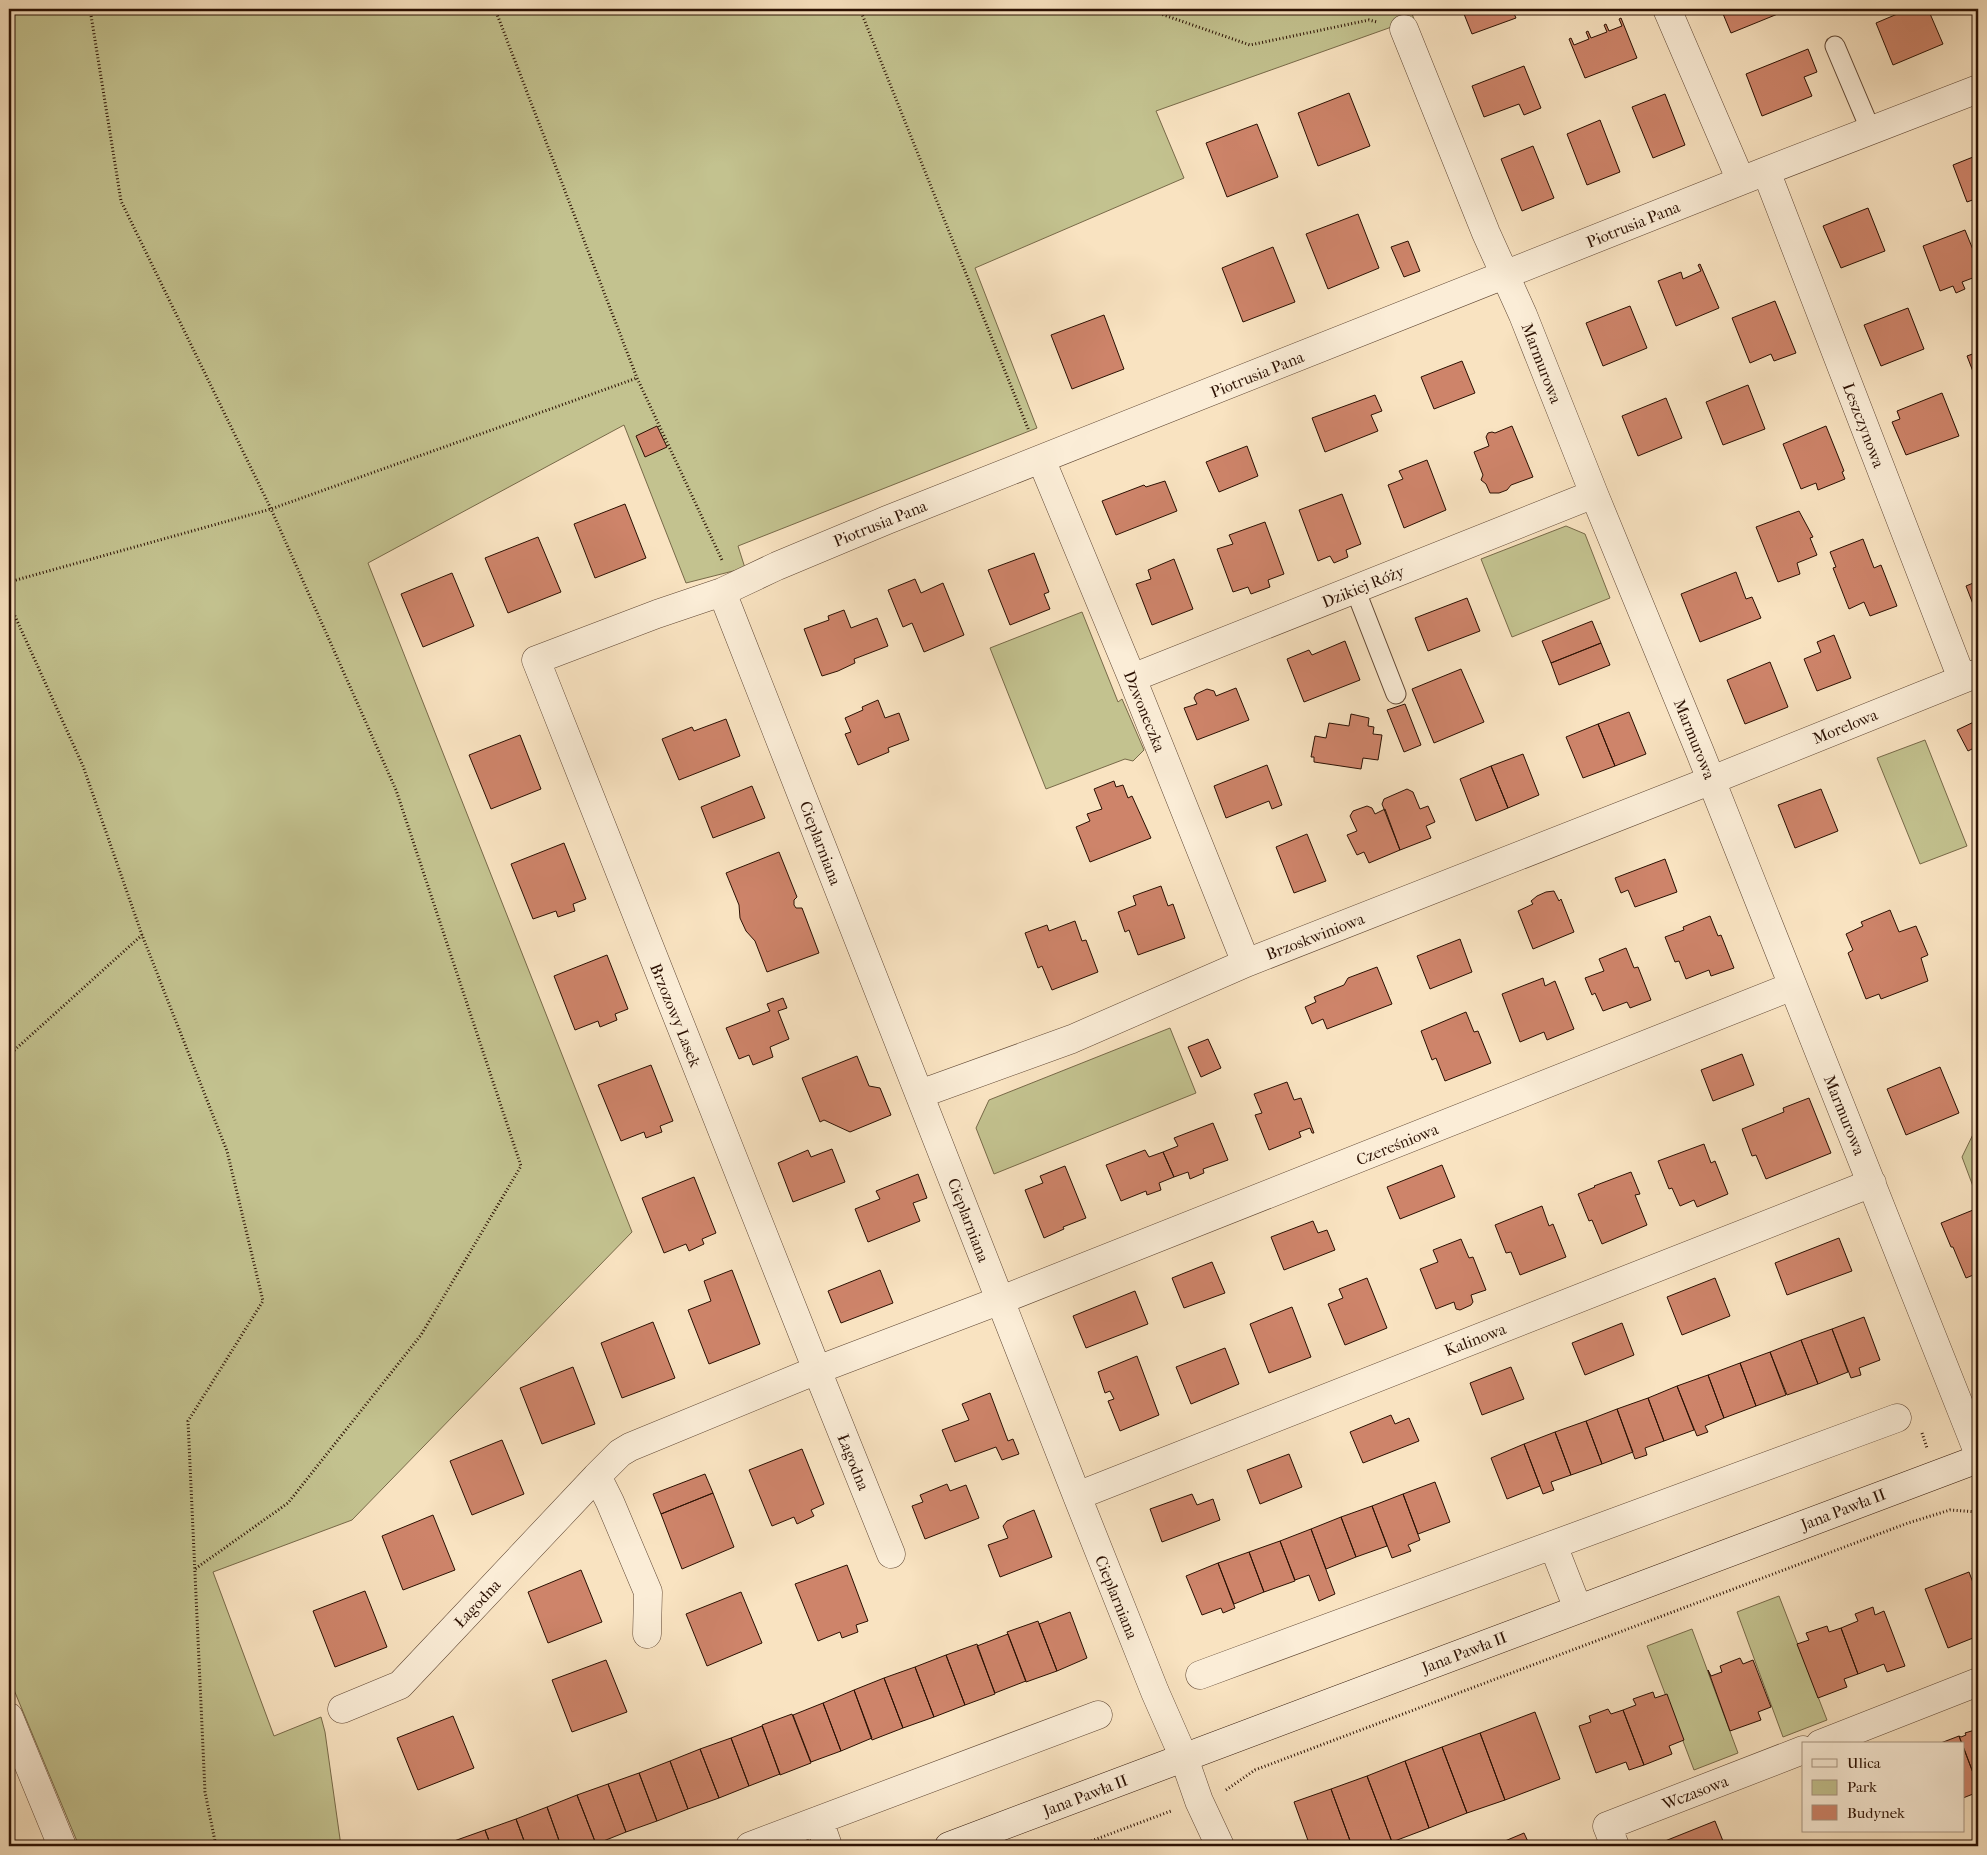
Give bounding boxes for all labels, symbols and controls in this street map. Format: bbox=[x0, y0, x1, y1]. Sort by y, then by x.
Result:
street label: Piotrusia Pana bbox=[1584, 197, 1683, 252]
street label: Marmurowa bbox=[1517, 320, 1566, 407]
street label: Piotrusia Pana bbox=[1208, 347, 1307, 402]
street label: Leszczynowa bbox=[1839, 380, 1889, 471]
street label: Piotrusia Pana bbox=[831, 496, 930, 551]
street label: Dzikiej Róży bbox=[1319, 561, 1408, 612]
street label: Dzwoneczka bbox=[1120, 668, 1170, 755]
street label: Marmurowa bbox=[1670, 696, 1719, 783]
street label: Morelowa bbox=[1810, 705, 1881, 748]
street label: Cieplarniana bbox=[796, 798, 845, 888]
street label: Brzoskwiniowa bbox=[1263, 909, 1368, 964]
street label: Brzozowy Lasek bbox=[646, 961, 705, 1071]
street label: Marmurowa bbox=[1820, 1072, 1869, 1159]
street label: Czereśniowa bbox=[1353, 1119, 1442, 1170]
street label: Cieplarniana bbox=[944, 1175, 993, 1265]
street label: Kalinowa bbox=[1442, 1319, 1509, 1360]
street label: Łagodna bbox=[834, 1431, 874, 1494]
street label: Jana Pawła II bbox=[1796, 1485, 1888, 1535]
street label: Cieplarniana bbox=[1091, 1553, 1142, 1642]
street label: Łagodna bbox=[450, 1575, 505, 1631]
street label: Jana Pawła II bbox=[1417, 1628, 1509, 1678]
legend bbox=[1802, 1742, 1964, 1832]
text: Ulica bbox=[1847, 1754, 1882, 1772]
street label: Jana Pawła II bbox=[1038, 1771, 1130, 1821]
street label: Wczasowa bbox=[1659, 1771, 1731, 1814]
text: Park bbox=[1847, 1778, 1877, 1796]
text: Budynek bbox=[1847, 1804, 1905, 1822]

